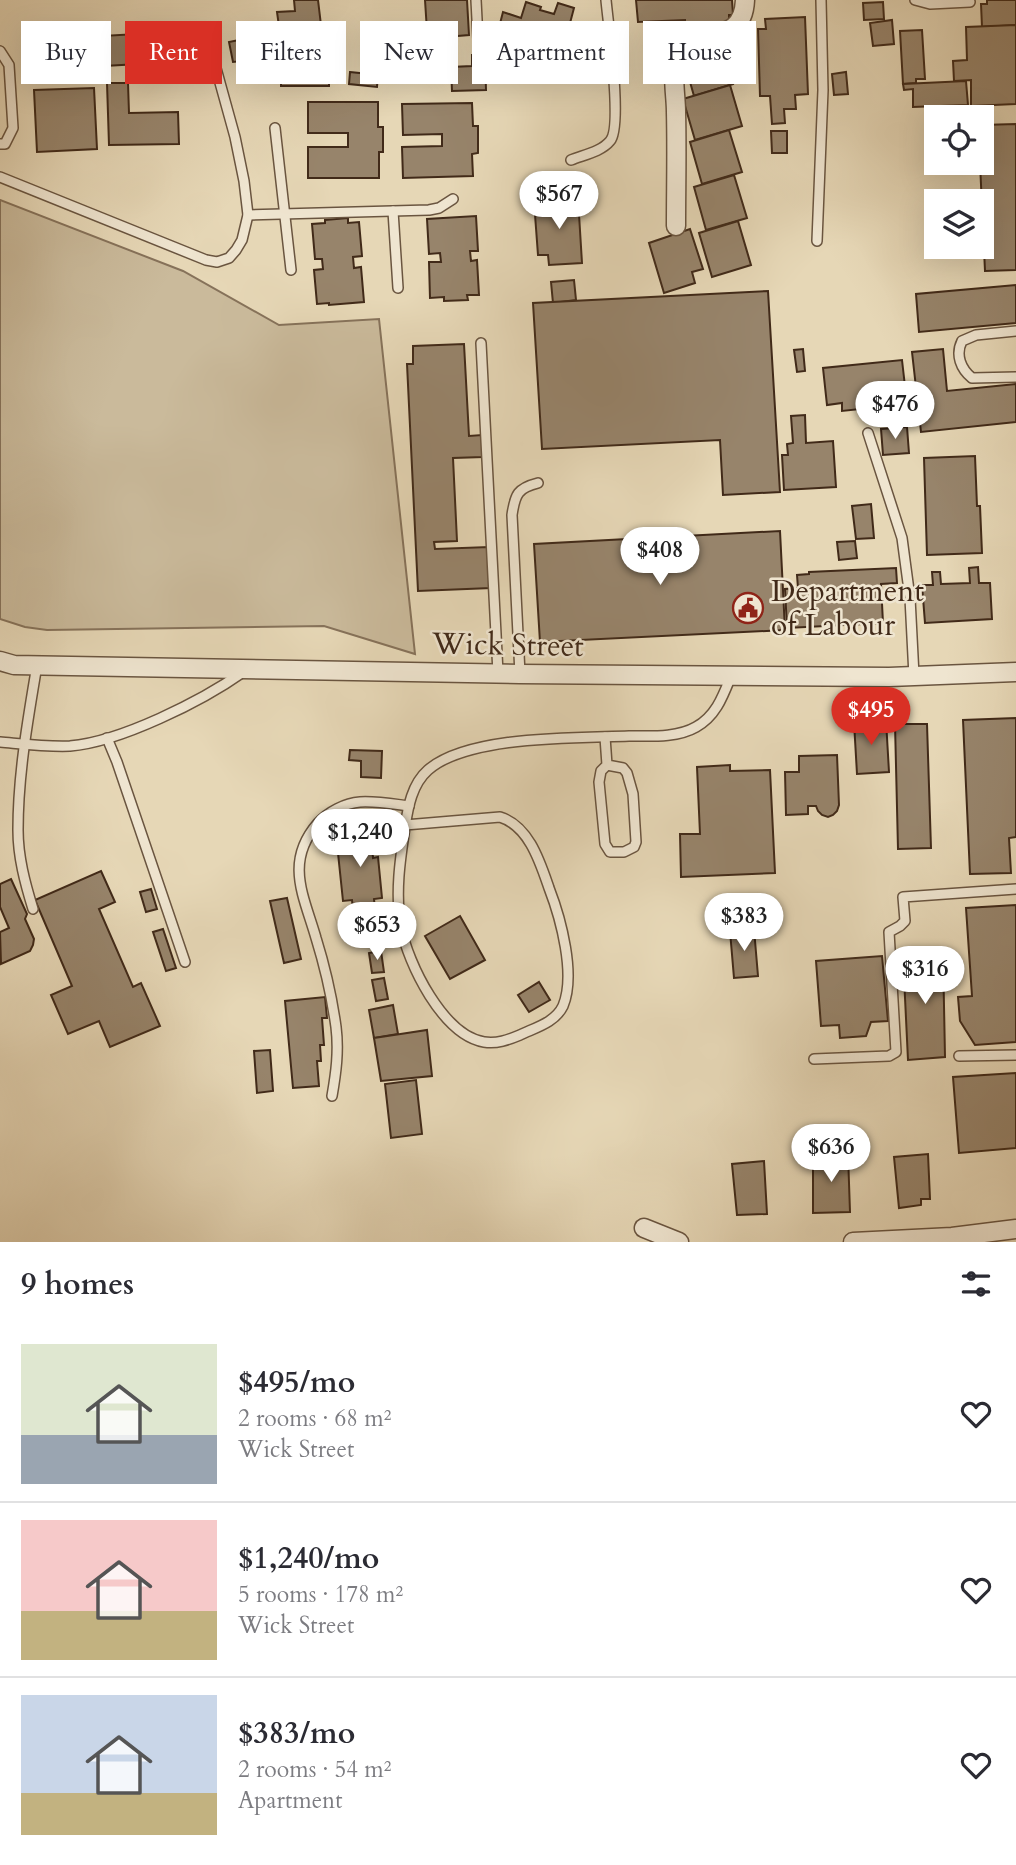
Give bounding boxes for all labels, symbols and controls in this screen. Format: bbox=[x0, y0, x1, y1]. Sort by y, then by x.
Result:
chip: Buy bbox=[21, 21, 111, 84]
chip: Rent bbox=[125, 21, 222, 84]
chip: Filters bbox=[236, 21, 346, 84]
chip: New bbox=[360, 21, 458, 84]
chip: Apartment bbox=[472, 21, 629, 84]
chip: House bbox=[643, 21, 756, 84]
map controls bbox=[924, 105, 994, 259]
button: locate bbox=[924, 105, 994, 175]
pin: $567 bbox=[518, 172, 600, 231]
text: $567 bbox=[535, 178, 583, 209]
button: layers bbox=[924, 189, 994, 259]
pin: $476 bbox=[854, 382, 936, 441]
text: $476 bbox=[871, 388, 919, 419]
pin: $408 bbox=[619, 528, 701, 587]
text: $408 bbox=[636, 534, 684, 565]
place label: Department of Labour bbox=[771, 571, 924, 646]
public building icon: Department of Labour bbox=[731, 591, 765, 625]
street label: Wick Street bbox=[431, 623, 585, 667]
pin: $495 bbox=[830, 688, 912, 747]
text: $495 bbox=[847, 694, 895, 725]
pin: $1,240 bbox=[303, 810, 417, 869]
text: $1,240 bbox=[327, 816, 393, 847]
pin: $383 bbox=[703, 894, 785, 953]
text: $383 bbox=[720, 900, 768, 931]
pin: $653 bbox=[336, 902, 418, 962]
text: $653 bbox=[353, 909, 401, 940]
pin: $316 bbox=[884, 946, 966, 1006]
text: $316 bbox=[901, 953, 949, 984]
pin: $636 bbox=[790, 1124, 872, 1184]
text: $636 bbox=[807, 1131, 855, 1162]
text: 9 homes bbox=[21, 1264, 134, 1305]
icon: filters bbox=[957, 1265, 995, 1303]
text: $495/mo bbox=[238, 1362, 355, 1403]
icon: home bbox=[77, 1372, 161, 1456]
icon: heart bbox=[957, 1395, 995, 1433]
text: 2 rooms · 68 m² bbox=[238, 1403, 391, 1434]
text: Wick Street bbox=[238, 1434, 354, 1465]
text: $1,240/mo bbox=[238, 1538, 379, 1579]
icon: home bbox=[77, 1548, 161, 1632]
icon: heart bbox=[957, 1571, 995, 1609]
text: 5 rooms · 178 m² bbox=[238, 1579, 403, 1610]
text: Wick Street bbox=[238, 1610, 354, 1641]
text: $383/mo bbox=[238, 1713, 355, 1754]
icon: home bbox=[77, 1723, 161, 1807]
icon: heart bbox=[957, 1746, 995, 1784]
text: 2 rooms · 54 m² bbox=[238, 1754, 391, 1785]
text: Apartment bbox=[238, 1785, 342, 1816]

